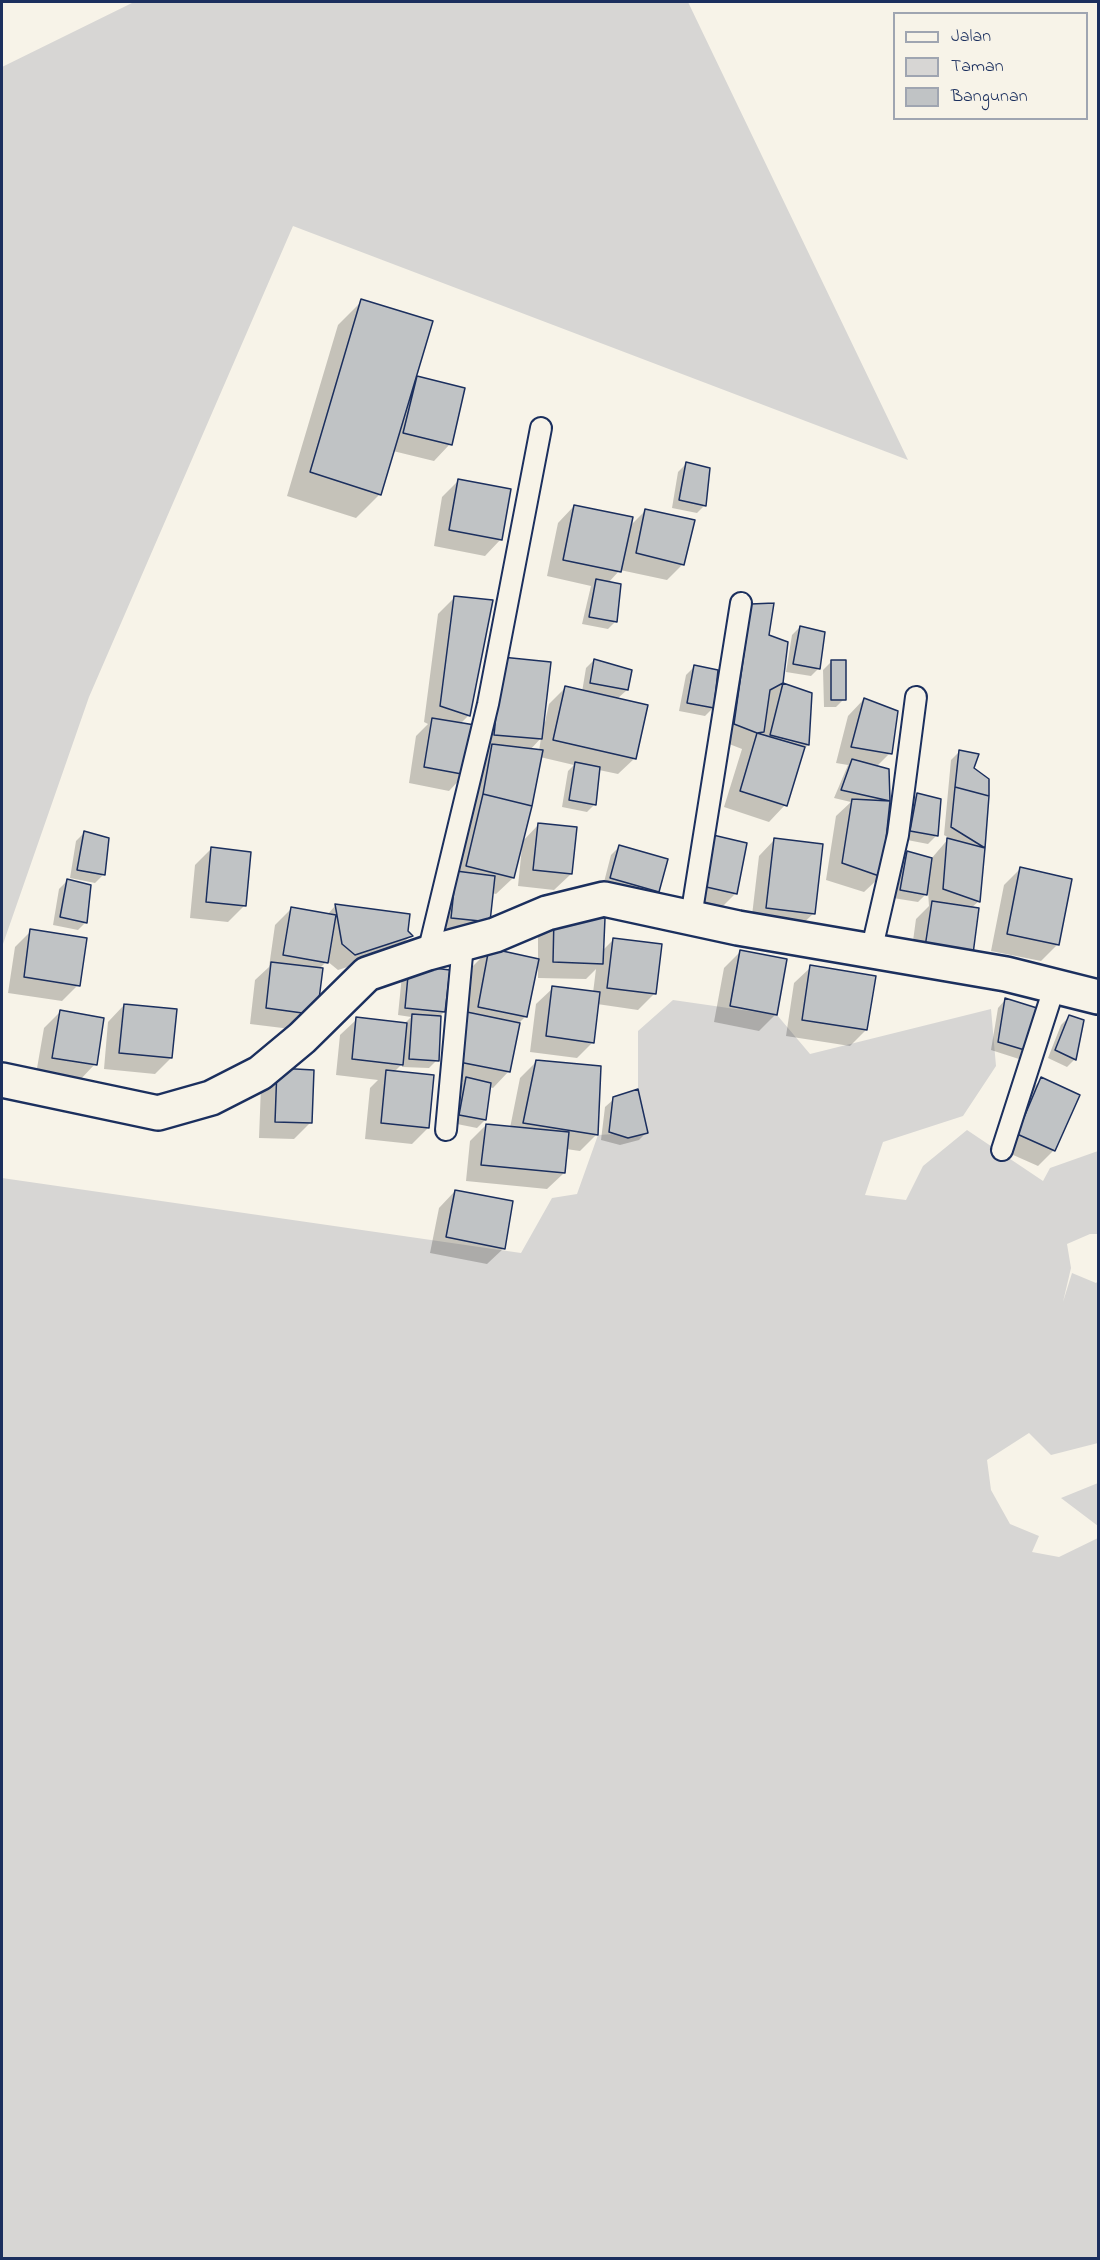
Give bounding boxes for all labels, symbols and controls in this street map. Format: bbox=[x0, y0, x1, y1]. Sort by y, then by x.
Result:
legend bbox=[893, 12, 1088, 120]
text: Jalan bbox=[951, 24, 991, 50]
text: Taman bbox=[951, 54, 1004, 80]
text: Bangunan bbox=[951, 84, 1028, 110]

